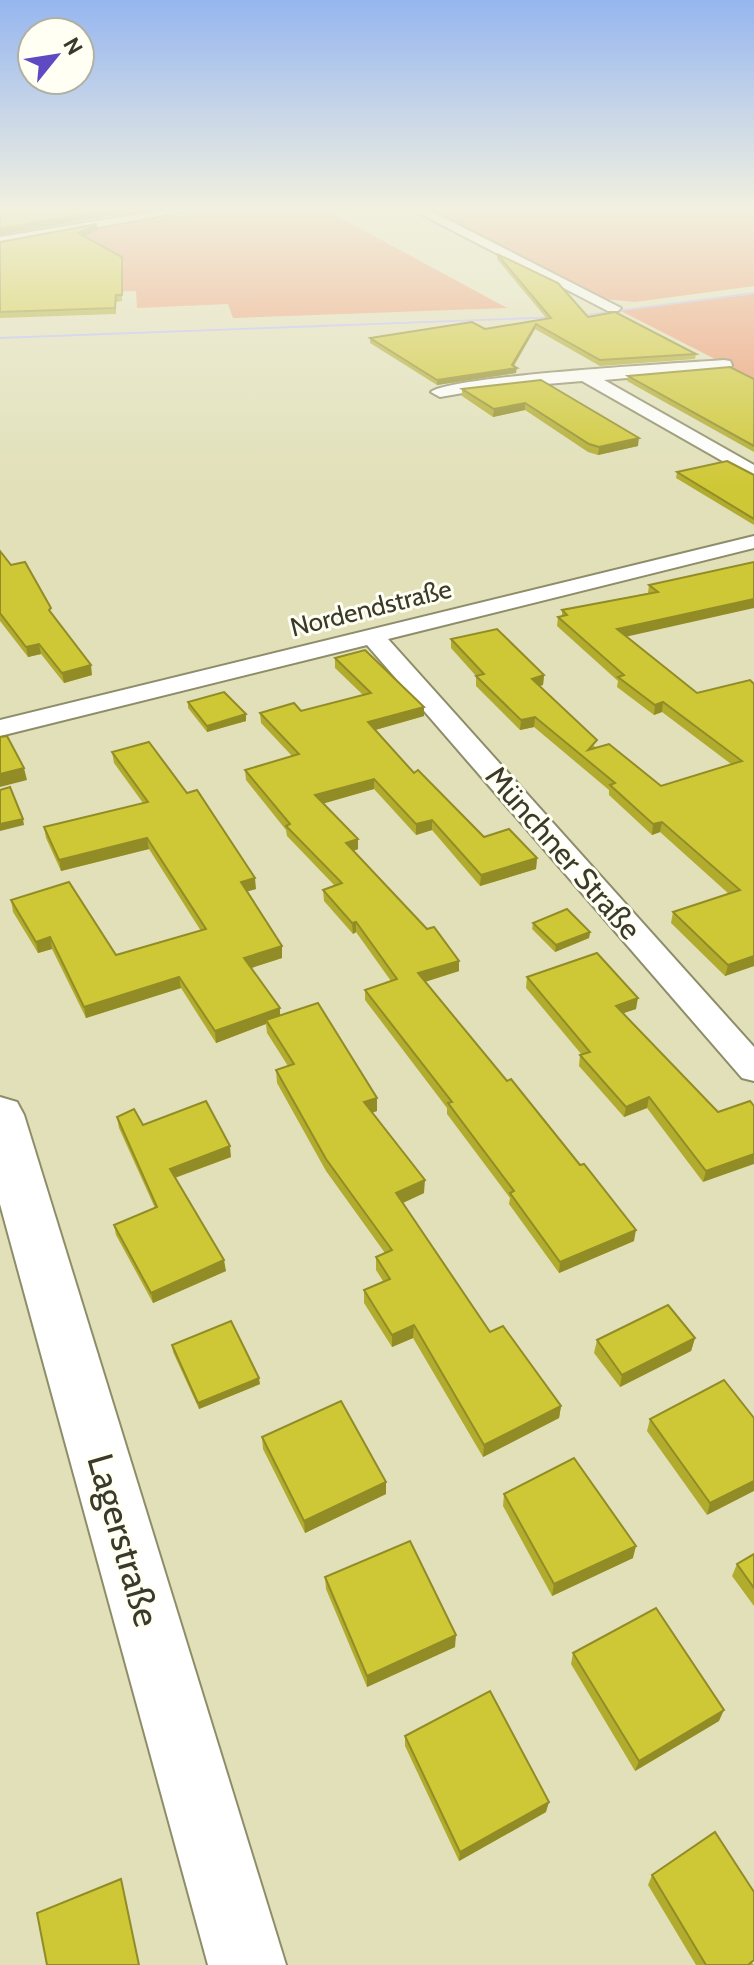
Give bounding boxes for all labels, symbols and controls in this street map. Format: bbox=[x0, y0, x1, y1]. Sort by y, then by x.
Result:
north arrow bbox=[16, 16, 96, 96]
text: N bbox=[57, 33, 88, 60]
street label: Nordendstraße bbox=[287, 573, 455, 643]
street label: Münchner Straße bbox=[478, 758, 649, 947]
street label: Lagerstraße bbox=[78, 1449, 170, 1631]

